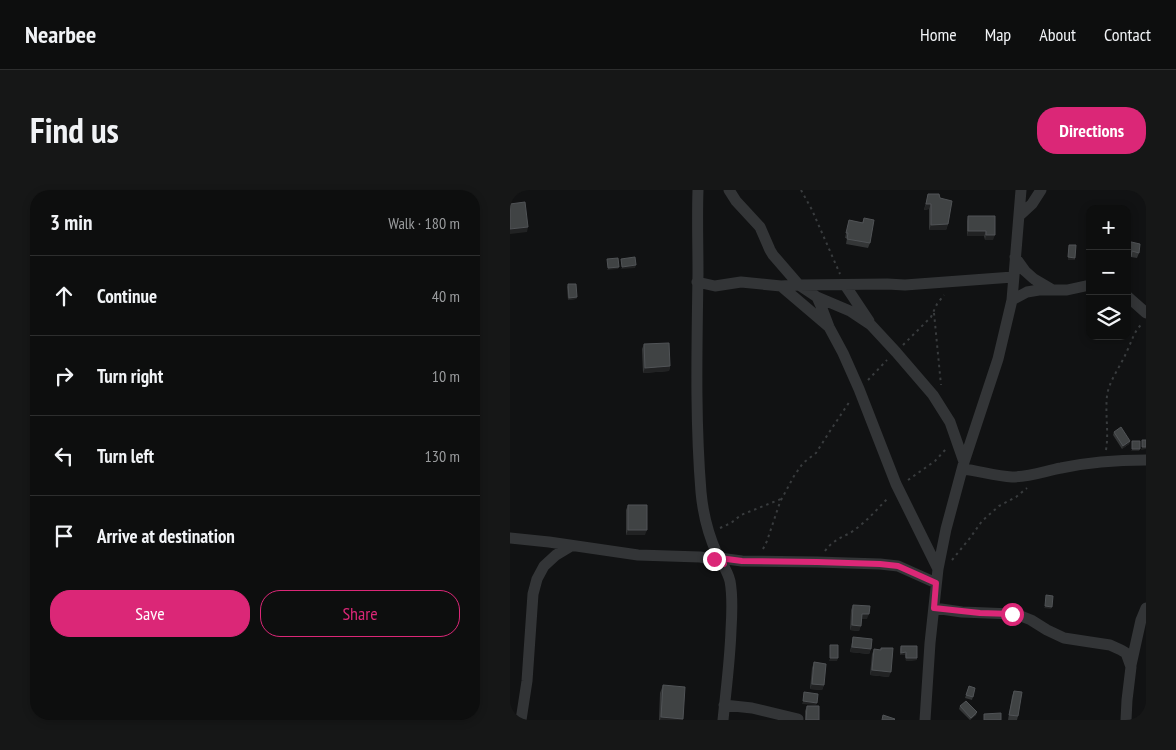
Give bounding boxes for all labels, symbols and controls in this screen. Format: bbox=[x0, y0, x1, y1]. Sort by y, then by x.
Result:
text: Nearbee bbox=[25, 19, 96, 50]
text: Home bbox=[920, 23, 957, 46]
text: Map bbox=[985, 23, 1011, 46]
text: About bbox=[1039, 23, 1076, 46]
text: Contact bbox=[1104, 23, 1151, 46]
text: Find us bbox=[30, 107, 119, 153]
button: Directions bbox=[1037, 107, 1146, 154]
map controls bbox=[1086, 205, 1131, 340]
button: + bbox=[1086, 205, 1131, 250]
text: 3 min bbox=[50, 209, 92, 236]
text: Walk · 180 m bbox=[388, 213, 460, 233]
button: − bbox=[1086, 250, 1131, 295]
icon: ahead bbox=[50, 282, 78, 310]
text: Continue bbox=[97, 284, 157, 308]
text: 40 m bbox=[432, 286, 460, 306]
button: layers bbox=[1086, 295, 1131, 340]
icon: right bbox=[50, 362, 78, 390]
text: Turn right bbox=[97, 364, 163, 388]
text: 10 m bbox=[432, 366, 460, 386]
icon: left bbox=[50, 442, 78, 470]
text: Turn left bbox=[97, 444, 154, 468]
text: 130 m bbox=[425, 446, 460, 466]
icon: arrive bbox=[50, 522, 78, 550]
text: Arrive at destination bbox=[97, 524, 235, 548]
route end bbox=[703, 548, 726, 571]
button: Save bbox=[50, 590, 250, 637]
button: Share bbox=[260, 590, 460, 637]
route start bbox=[1001, 603, 1024, 626]

